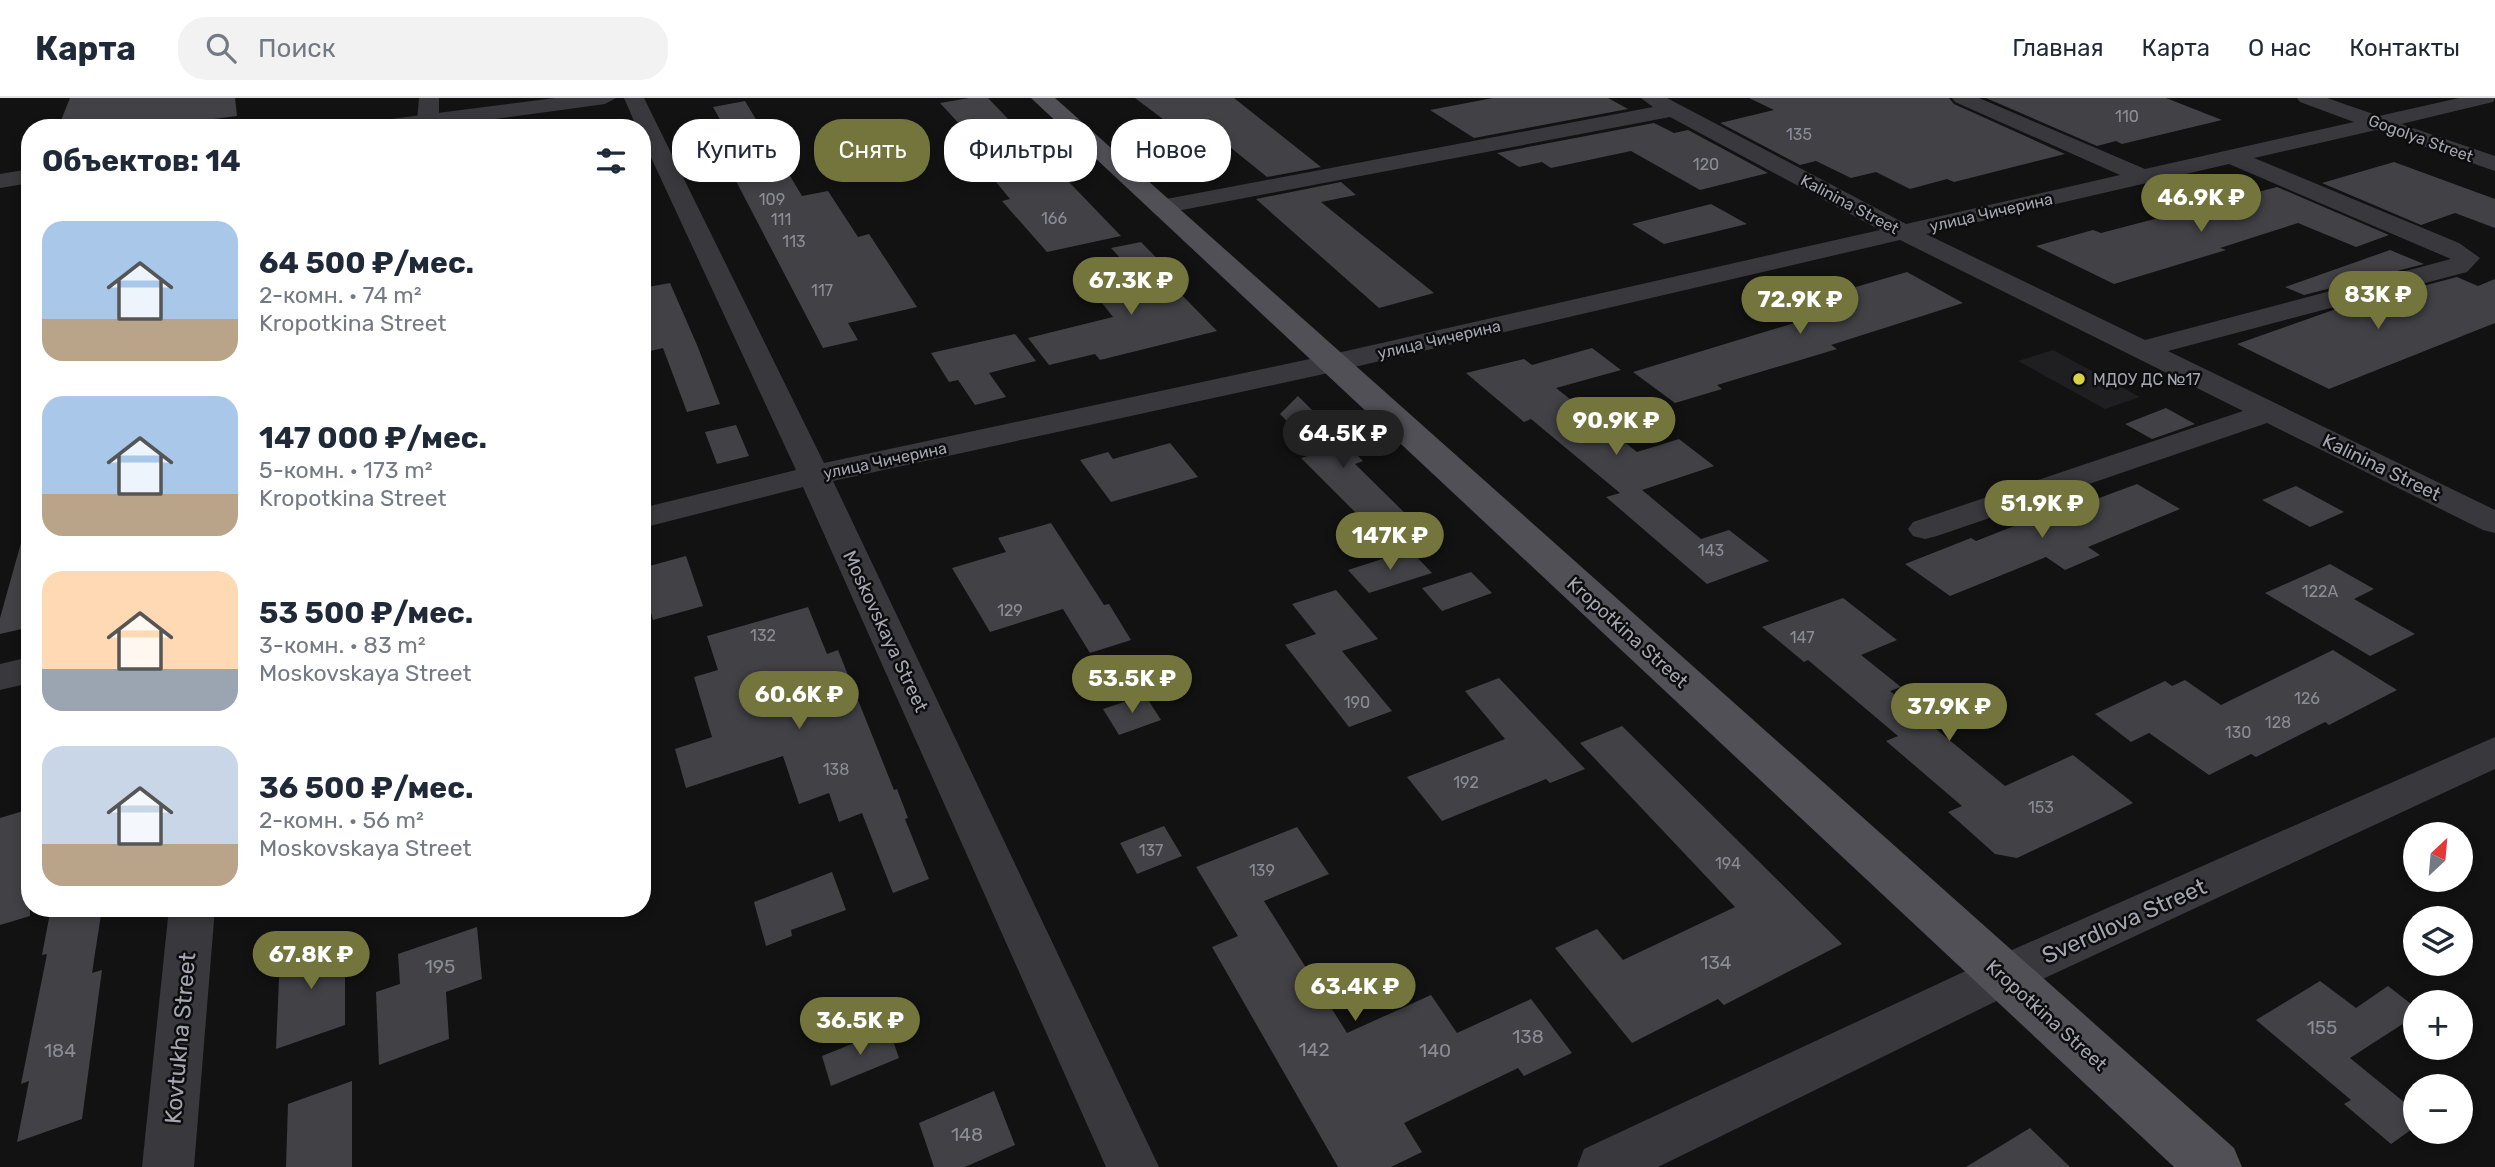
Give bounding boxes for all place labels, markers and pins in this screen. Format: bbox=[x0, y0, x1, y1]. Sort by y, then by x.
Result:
pin: 46.9K ₽ bbox=[2136, 174, 2266, 234]
pin: 67.3K ₽ bbox=[1066, 258, 1196, 317]
pin: 83K ₽ bbox=[2329, 272, 2427, 331]
pin: 72.9K ₽ bbox=[1735, 276, 1865, 336]
place label: МДОУ ДС №17 bbox=[2093, 370, 2201, 389]
marker: МДОУ ДС №17 bbox=[2071, 371, 2087, 387]
pin: 90.9K ₽ bbox=[1551, 398, 1681, 457]
pin: 64.5K ₽ bbox=[1278, 410, 1408, 470]
pin: 51.9K ₽ bbox=[1977, 480, 2107, 540]
pin: 147K ₽ bbox=[1333, 512, 1447, 572]
pin: 53.5K ₽ bbox=[1067, 656, 1197, 715]
pin: 60.6K ₽ bbox=[734, 672, 864, 731]
pin: 37.9K ₽ bbox=[1884, 684, 2014, 743]
pin: 67.8K ₽ bbox=[246, 932, 376, 991]
pin: 63.4K ₽ bbox=[1290, 964, 1420, 1023]
pin: 36.5K ₽ bbox=[795, 998, 925, 1057]

